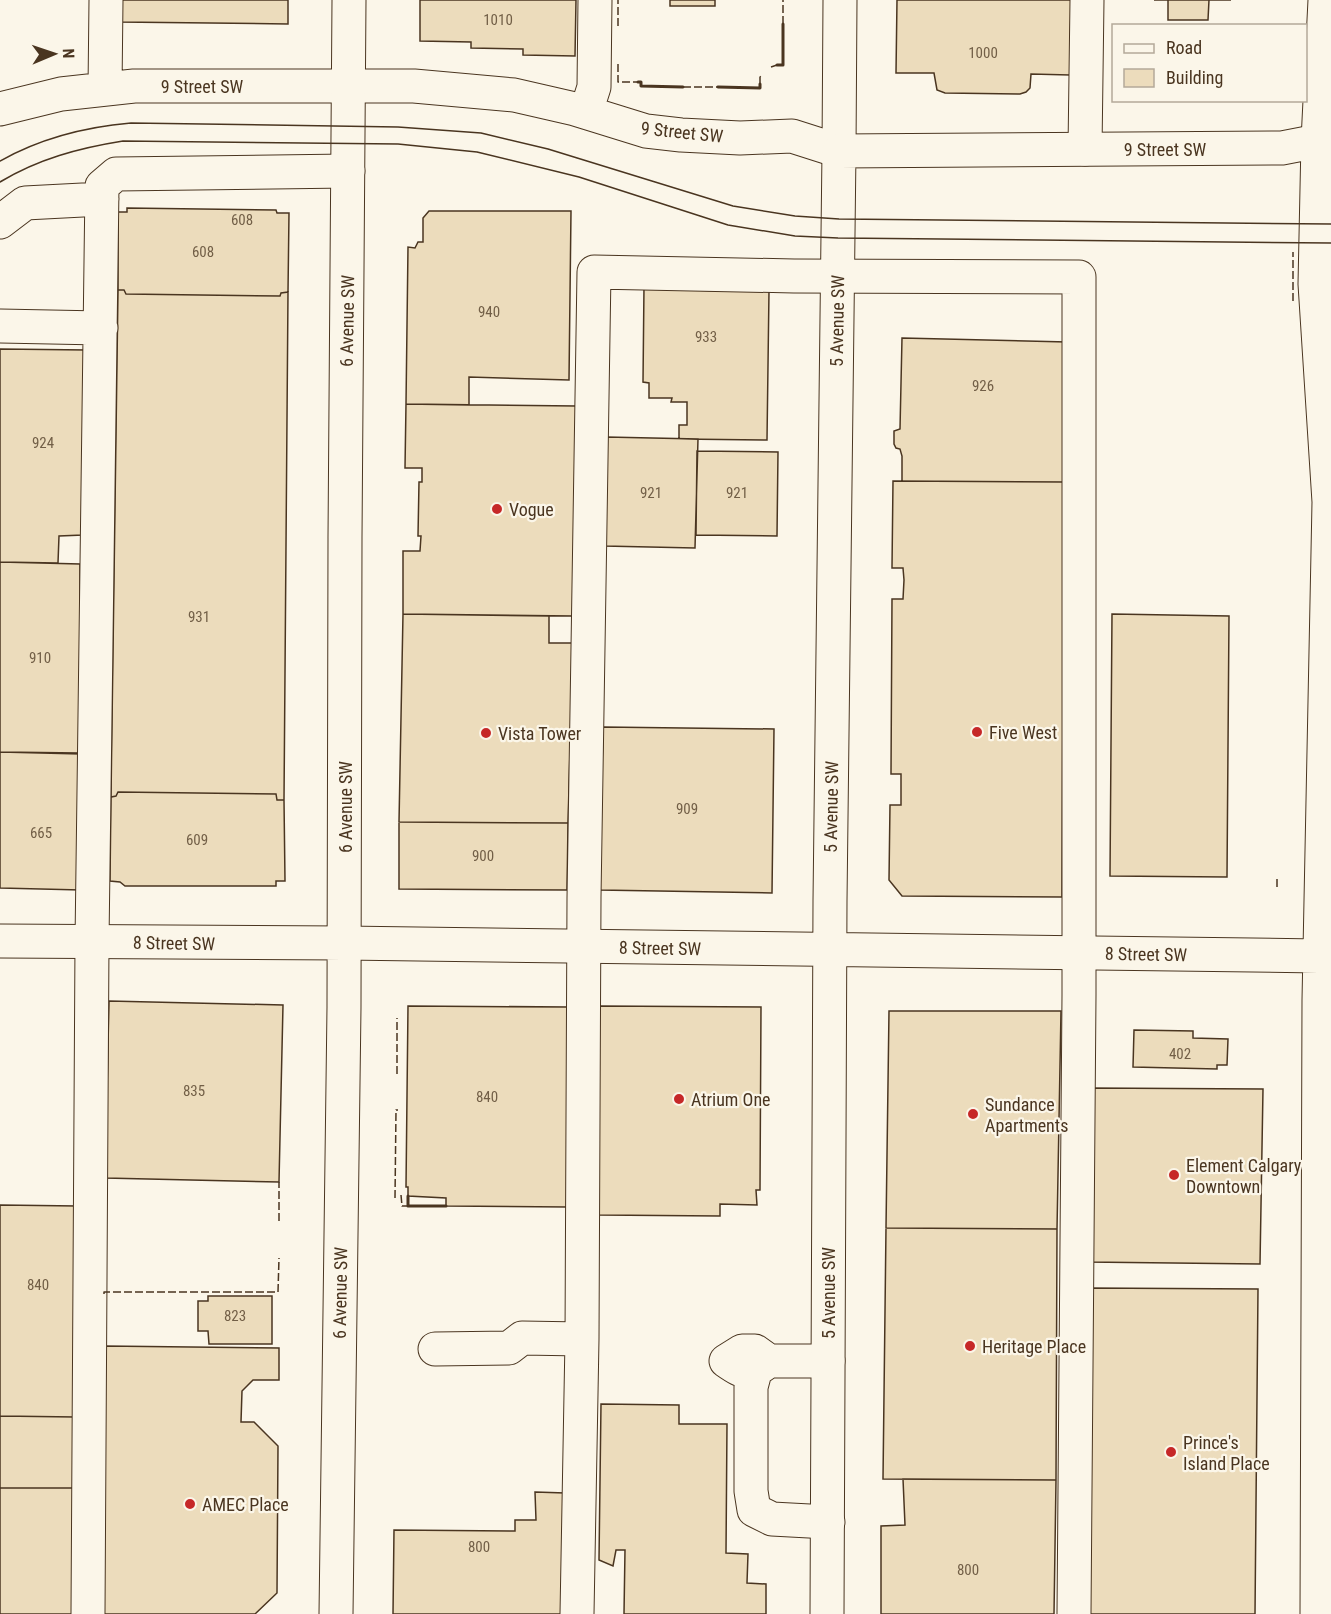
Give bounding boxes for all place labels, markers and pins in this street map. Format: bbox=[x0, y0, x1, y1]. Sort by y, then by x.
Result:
place label: Vogue bbox=[509, 499, 554, 520]
marker: Vogue bbox=[490, 502, 504, 516]
place label: Five West bbox=[989, 722, 1057, 743]
place label: Vista Tower bbox=[498, 723, 582, 744]
marker: Five West bbox=[970, 725, 984, 739]
marker: Vista Tower bbox=[479, 726, 493, 740]
place label: Atrium One bbox=[691, 1089, 771, 1110]
marker: Atrium One bbox=[672, 1092, 686, 1106]
place label: Sundance Apartments bbox=[985, 1094, 1068, 1136]
marker: Sundance Apartments bbox=[966, 1107, 980, 1121]
place label: Element Calgary Downtown bbox=[1186, 1155, 1302, 1197]
marker: Element Calgary Downtown bbox=[1167, 1168, 1181, 1182]
place label: Heritage Place bbox=[982, 1336, 1086, 1357]
marker: Heritage Place bbox=[963, 1339, 977, 1353]
place label: Prince's Island Place bbox=[1183, 1432, 1270, 1474]
marker: Prince's Island Place bbox=[1164, 1445, 1178, 1459]
place label: AMEC Place bbox=[202, 1494, 289, 1515]
marker: AMEC Place bbox=[183, 1497, 197, 1511]

